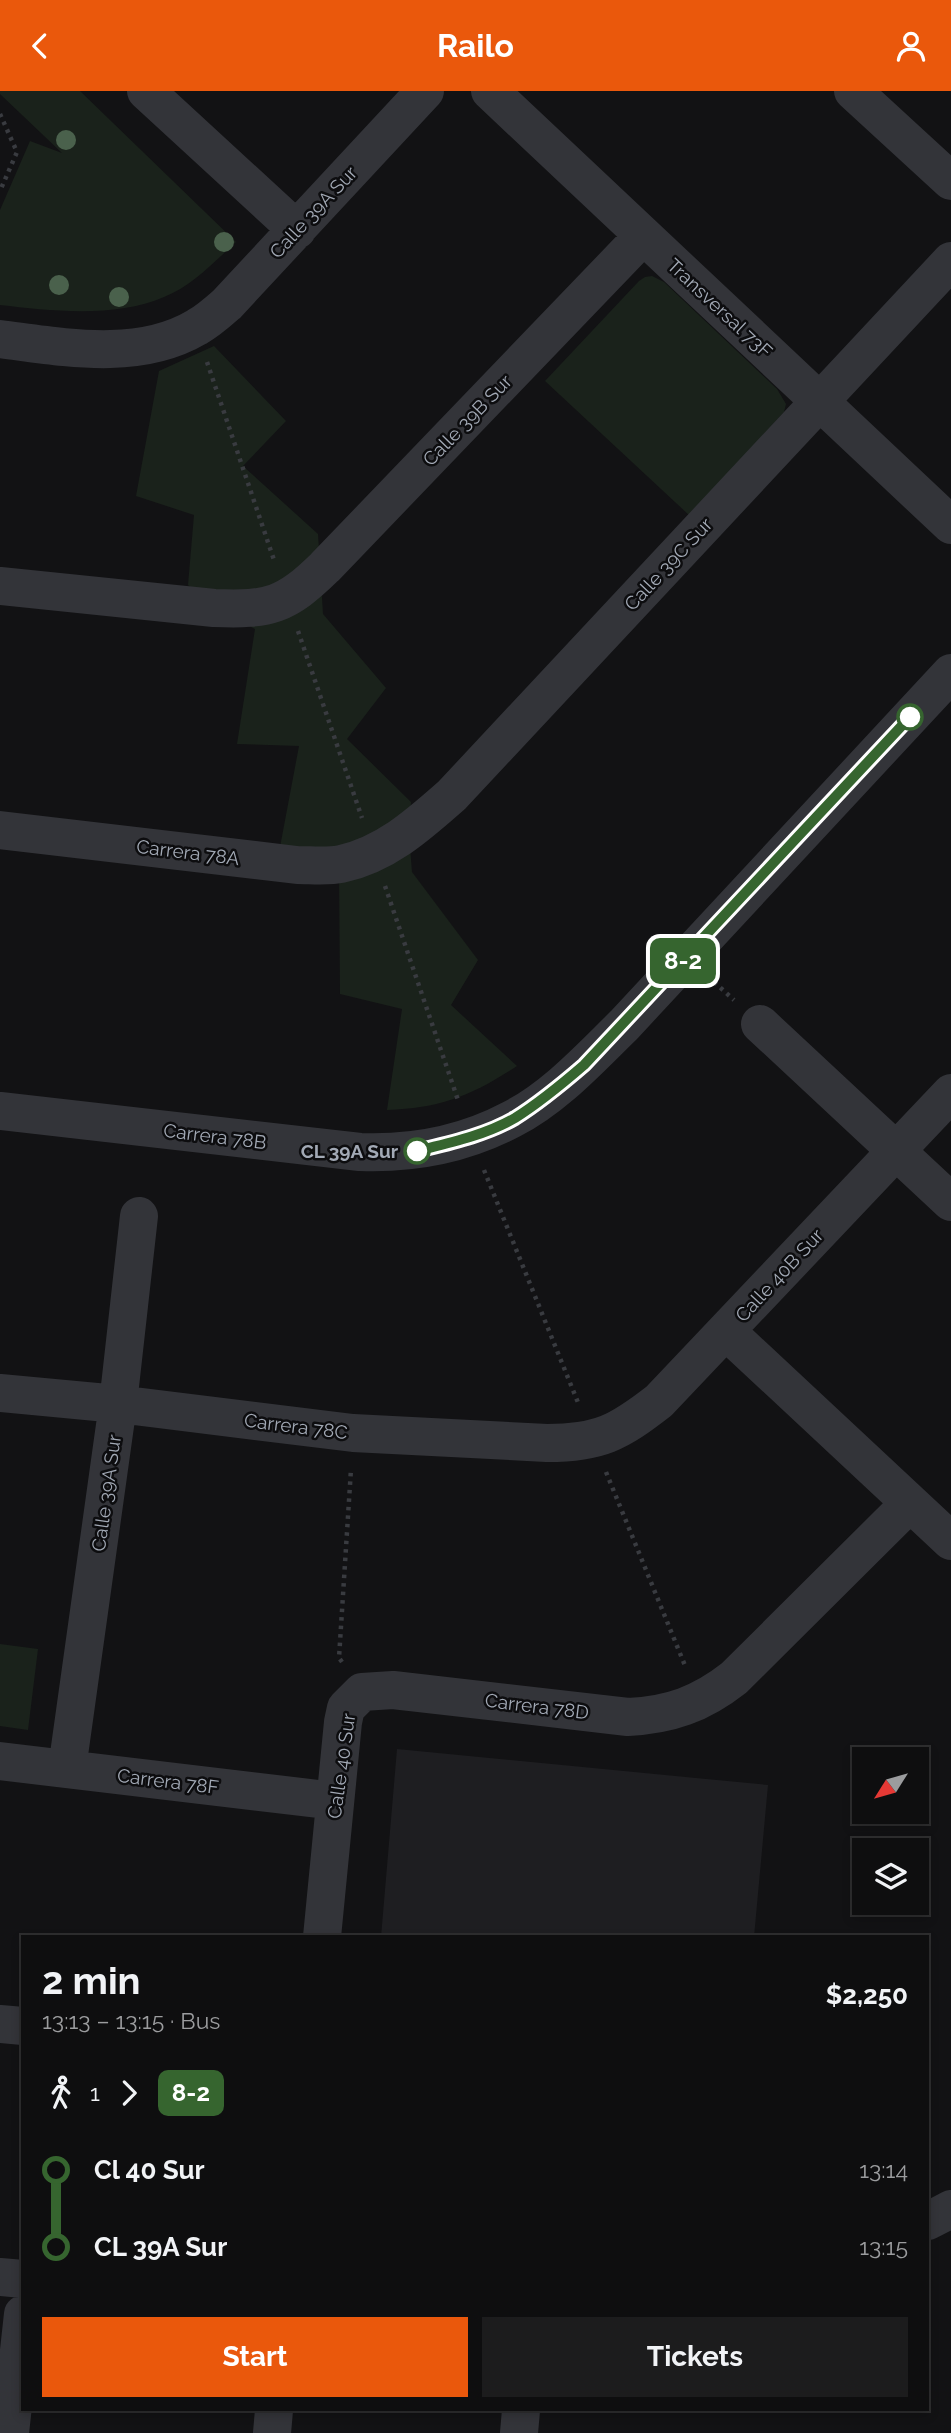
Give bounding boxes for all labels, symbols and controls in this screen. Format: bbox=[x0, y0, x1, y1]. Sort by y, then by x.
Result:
icon: back bbox=[21, 27, 59, 65]
text: Railo bbox=[437, 27, 514, 64]
icon: person bbox=[892, 27, 930, 65]
street label: Calle 39A Sur bbox=[265, 161, 361, 263]
street label: Transversal 73F bbox=[663, 254, 777, 362]
street label: Calle 39B Sur bbox=[418, 370, 516, 470]
street label: Calle 39C Sur bbox=[620, 513, 717, 615]
unlabelled marker bbox=[897, 704, 923, 730]
street label: Carrera 78A bbox=[135, 835, 241, 869]
line badge: 8-2 bbox=[643, 938, 723, 984]
text: 8-2 bbox=[664, 946, 702, 975]
street label: Carrera 78B bbox=[162, 1119, 268, 1153]
marker: CL 39A Sur bbox=[404, 1138, 430, 1164]
place label: CL 39A Sur bbox=[301, 1140, 399, 1162]
street label: Calle 40B Sur bbox=[730, 1224, 828, 1326]
street label: Carrera 78C bbox=[243, 1409, 349, 1443]
street label: Calle 39A Sur bbox=[87, 1433, 125, 1553]
street label: Carrera 78D bbox=[484, 1689, 590, 1723]
street label: Calle 40 Sur bbox=[323, 1712, 359, 1820]
north arrow bbox=[852, 1747, 929, 1823]
map controls bbox=[852, 1747, 929, 1915]
street label: Carrera 78F bbox=[116, 1764, 220, 1798]
button: layers bbox=[852, 1838, 929, 1915]
text: 2 min bbox=[42, 1958, 141, 2003]
text: $2,250 bbox=[826, 1980, 908, 2010]
text: 13:13 – 13:15 · Bus bbox=[42, 2007, 220, 2034]
icon: walk bbox=[42, 2074, 80, 2112]
icon: forward bbox=[110, 2074, 148, 2112]
text: 8-2 bbox=[172, 2078, 210, 2107]
text: 1 bbox=[90, 2079, 100, 2106]
text: Cl 40 Sur bbox=[94, 2155, 205, 2185]
text: 13:14 bbox=[859, 2156, 908, 2183]
text: CL 39A Sur bbox=[94, 2232, 227, 2262]
text: 13:15 bbox=[859, 2233, 908, 2260]
button: Start bbox=[42, 2317, 468, 2397]
button: Tickets bbox=[482, 2317, 908, 2397]

